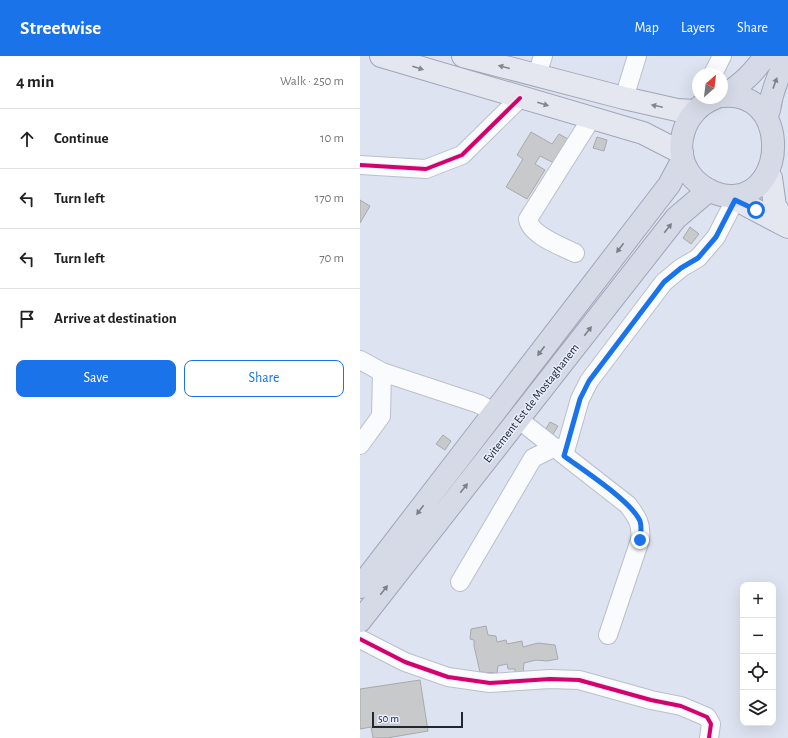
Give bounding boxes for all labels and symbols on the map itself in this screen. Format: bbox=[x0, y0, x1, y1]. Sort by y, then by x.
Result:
one-way arrow bbox=[498, 63, 510, 69]
one-way arrow bbox=[413, 65, 425, 71]
north arrow bbox=[692, 68, 728, 104]
one-way arrow bbox=[772, 76, 778, 88]
one-way arrow bbox=[537, 101, 549, 107]
one-way arrow bbox=[651, 102, 663, 108]
route start bbox=[747, 201, 765, 219]
one-way arrow bbox=[664, 223, 672, 234]
one-way arrow bbox=[616, 242, 625, 253]
one-way arrow bbox=[583, 325, 592, 336]
street label: Evitement Est de Mostaghanem bbox=[481, 341, 581, 465]
one-way arrow bbox=[537, 345, 546, 356]
one-way arrow bbox=[460, 483, 469, 494]
one-way arrow bbox=[415, 504, 424, 515]
route end bbox=[631, 531, 649, 549]
one-way arrow bbox=[380, 585, 388, 596]
scale bar bbox=[372, 710, 463, 729]

